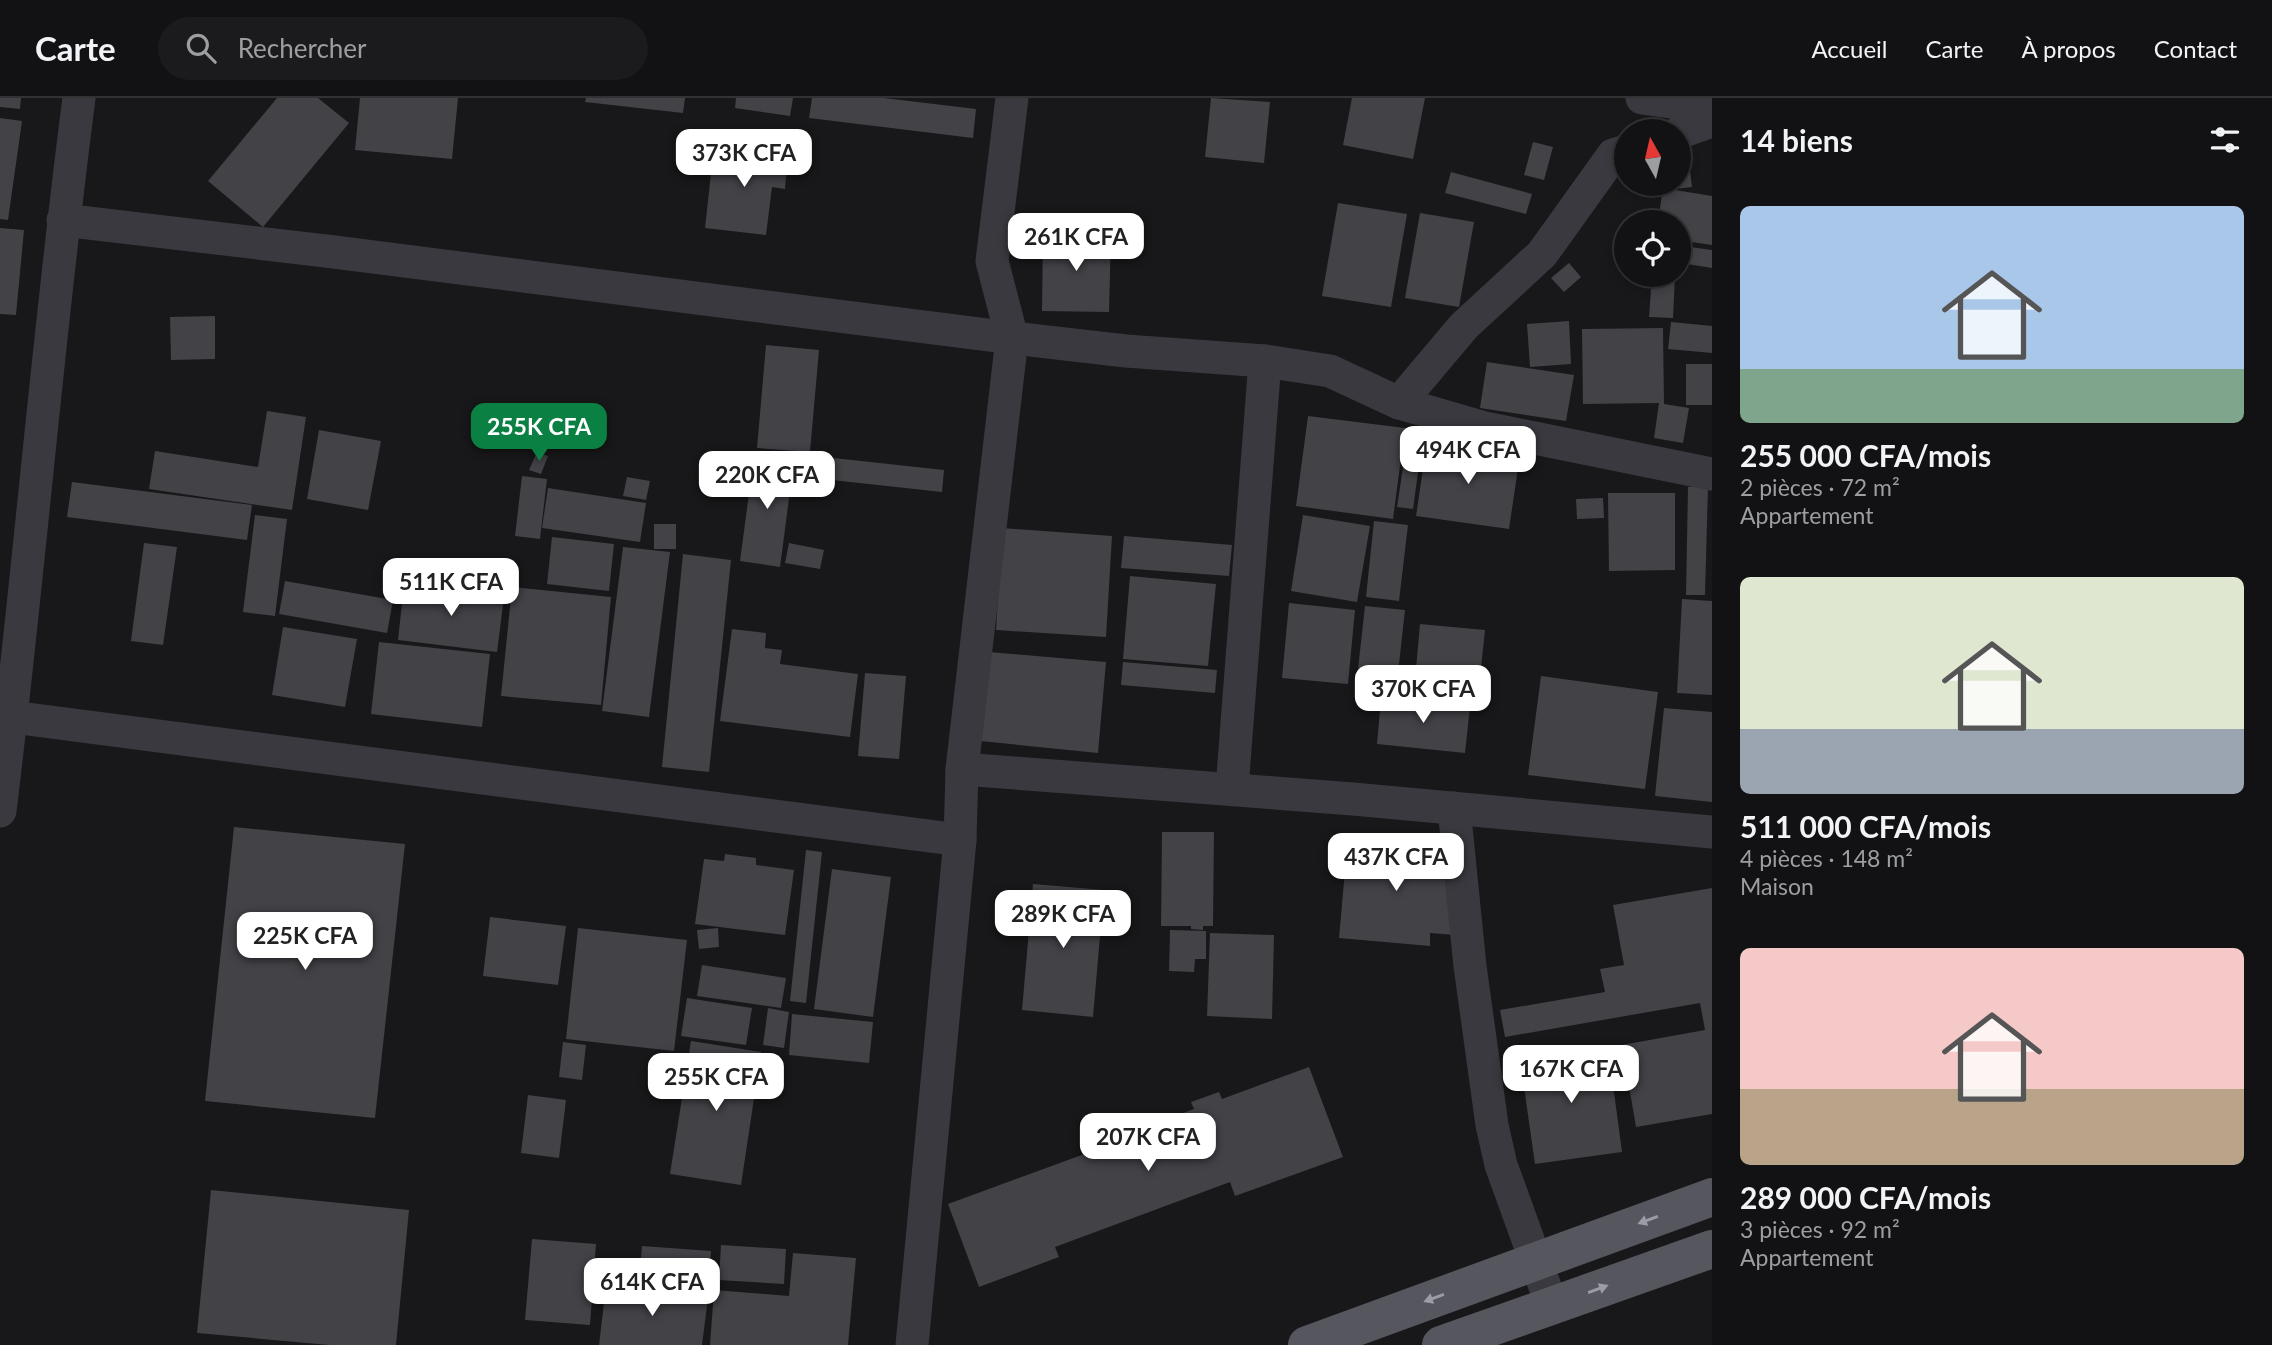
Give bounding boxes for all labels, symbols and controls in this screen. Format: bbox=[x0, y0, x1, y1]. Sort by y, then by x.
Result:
search box bbox=[158, 17, 648, 80]
text: Carte bbox=[35, 28, 116, 68]
icon: search bbox=[182, 29, 220, 67]
text: Rechercher bbox=[238, 32, 367, 64]
text: Accueil bbox=[1811, 34, 1887, 63]
text: Carte bbox=[1925, 34, 1983, 63]
text: À propos bbox=[2021, 34, 2116, 63]
text: Contact bbox=[2154, 34, 2237, 63]
north arrow bbox=[1614, 119, 1690, 196]
map controls bbox=[1614, 119, 1691, 287]
icon: filters bbox=[2206, 121, 2244, 159]
text: 14 biens bbox=[1740, 122, 1853, 158]
pin: 373K CFA bbox=[672, 130, 816, 189]
text: 373K CFA bbox=[692, 138, 796, 166]
button: locate bbox=[1614, 210, 1691, 287]
pin: 261K CFA bbox=[1004, 214, 1148, 273]
text: 261K CFA bbox=[1024, 222, 1128, 250]
icon: home bbox=[1929, 252, 2055, 378]
pin: 255K CFA bbox=[467, 404, 611, 463]
text: 255K CFA bbox=[487, 412, 591, 440]
pin: 494K CFA bbox=[1396, 426, 1540, 486]
text: 494K CFA bbox=[1416, 435, 1520, 463]
text: 255 000 CFA/mois bbox=[1740, 437, 1991, 473]
pin: 220K CFA bbox=[695, 452, 839, 511]
text: 220K CFA bbox=[715, 460, 819, 488]
text: 2 pièces · 72 m² bbox=[1740, 473, 1900, 501]
text: Appartement bbox=[1740, 501, 1873, 529]
pin: 511K CFA bbox=[379, 559, 523, 618]
text: 511K CFA bbox=[399, 567, 503, 595]
icon: home bbox=[1929, 623, 2055, 749]
pin: 370K CFA bbox=[1351, 666, 1495, 725]
text: 370K CFA bbox=[1371, 674, 1475, 702]
text: 511 000 CFA/mois bbox=[1740, 808, 1991, 844]
pin: 437K CFA bbox=[1324, 834, 1468, 893]
text: 437K CFA bbox=[1344, 842, 1448, 870]
text: 4 pièces · 148 m² bbox=[1740, 844, 1913, 872]
text: Maison bbox=[1740, 872, 1814, 900]
pin: 289K CFA bbox=[991, 890, 1135, 950]
text: 289K CFA bbox=[1011, 899, 1115, 927]
pin: 225K CFA bbox=[233, 912, 377, 972]
text: 225K CFA bbox=[253, 921, 357, 949]
icon: home bbox=[1929, 994, 2055, 1120]
pin: 167K CFA bbox=[1499, 1046, 1643, 1105]
pin: 255K CFA bbox=[644, 1054, 788, 1113]
text: 167K CFA bbox=[1519, 1054, 1623, 1082]
text: 255K CFA bbox=[664, 1062, 768, 1090]
pin: 207K CFA bbox=[1076, 1114, 1220, 1173]
text: 207K CFA bbox=[1096, 1122, 1200, 1150]
text: 289 000 CFA/mois bbox=[1740, 1179, 1991, 1215]
one-way arrow bbox=[1637, 1215, 1658, 1226]
text: 3 pièces · 92 m² bbox=[1740, 1215, 1900, 1243]
text: Appartement bbox=[1740, 1243, 1873, 1271]
pin: 614K CFA bbox=[580, 1258, 724, 1318]
text: 614K CFA bbox=[600, 1267, 704, 1295]
one-way arrow bbox=[1587, 1283, 1608, 1294]
one-way arrow bbox=[1424, 1293, 1445, 1304]

